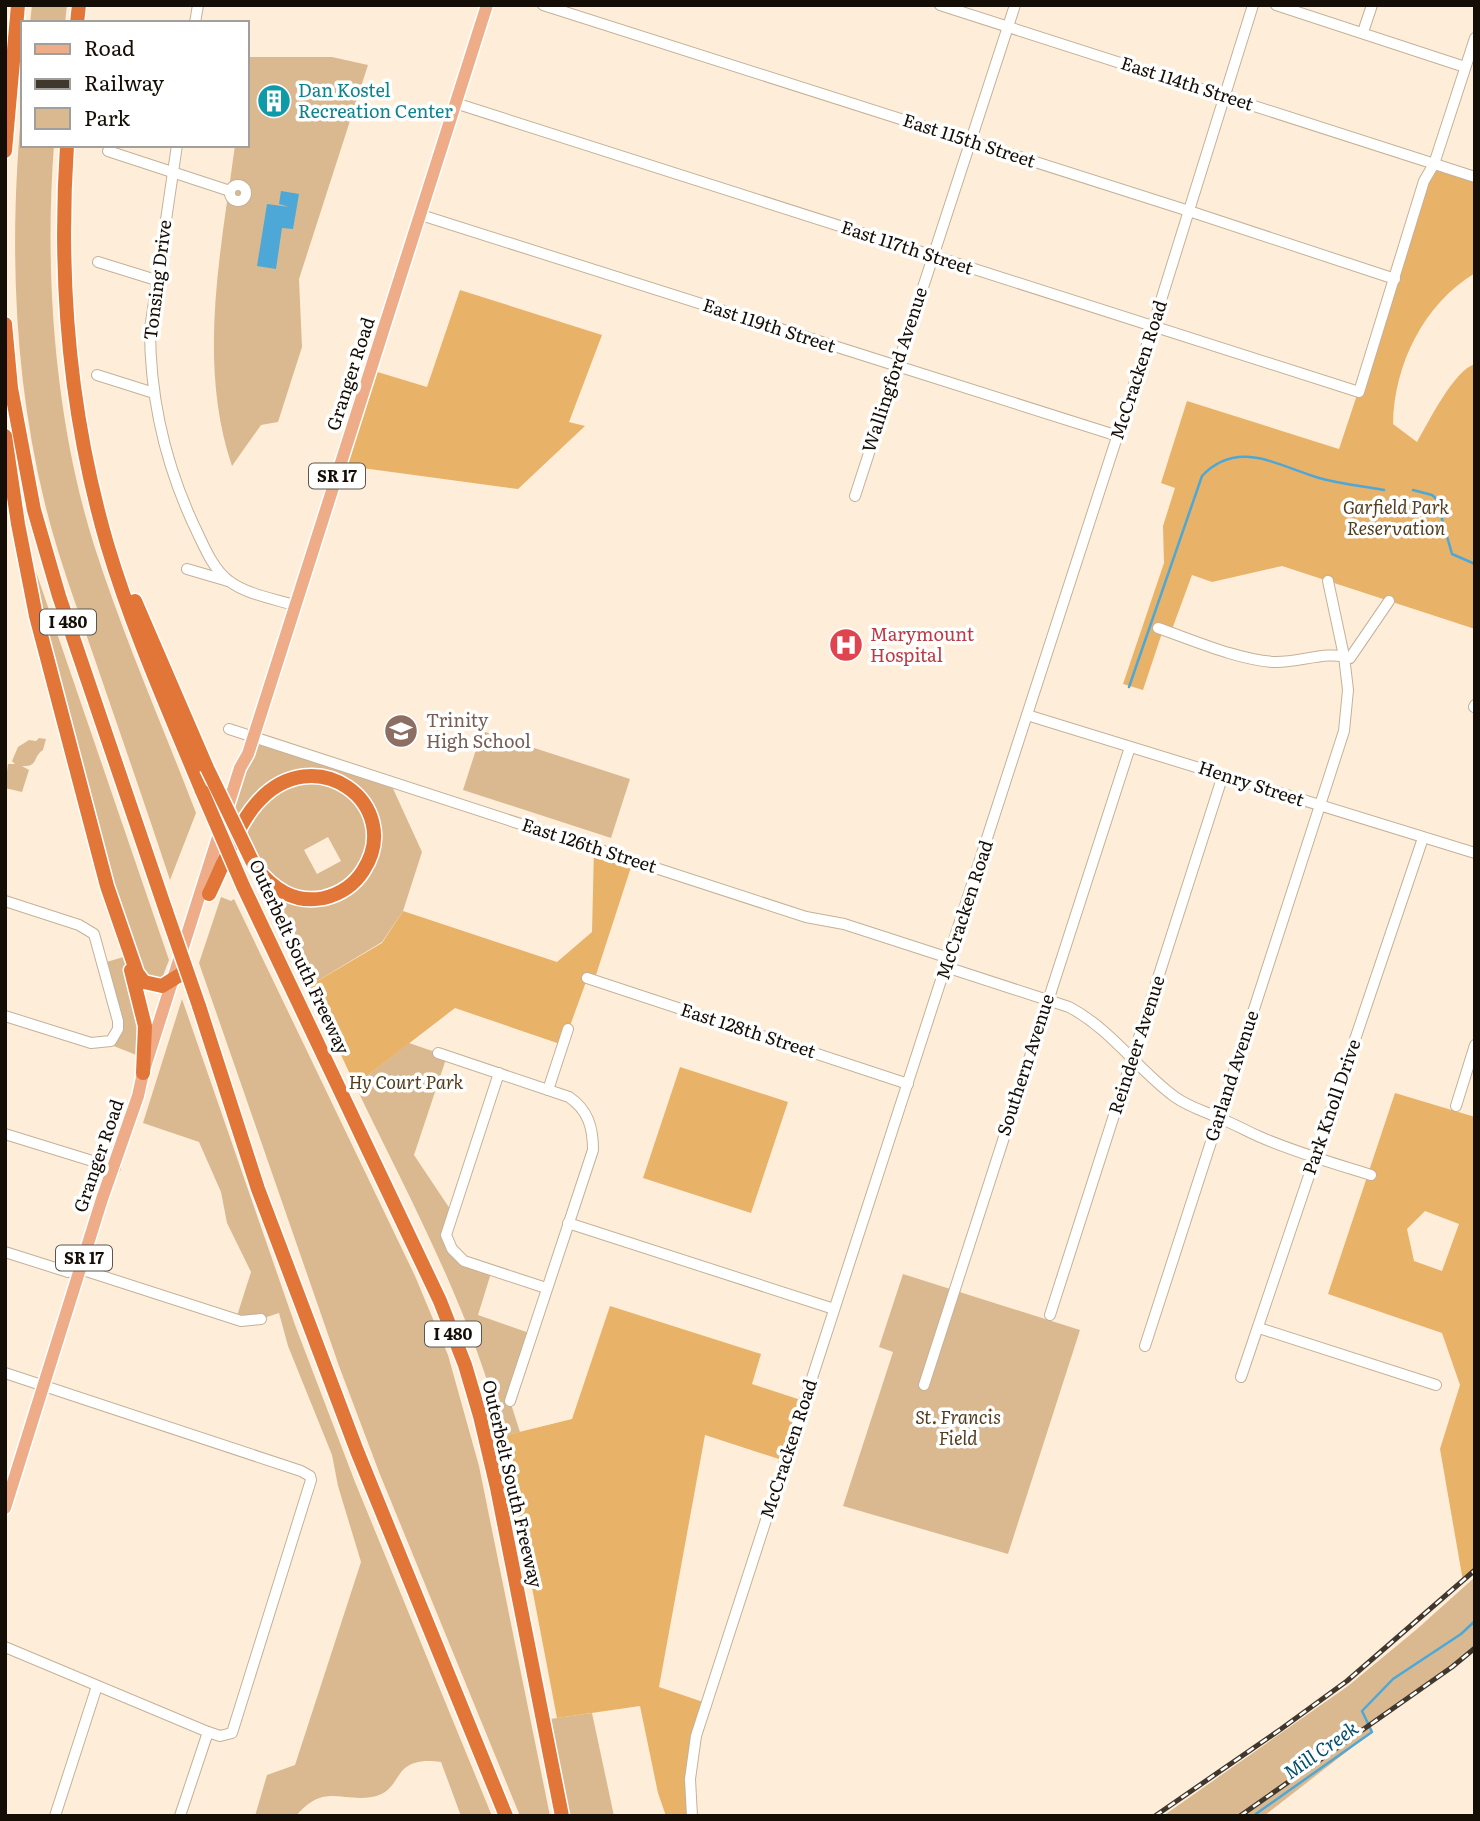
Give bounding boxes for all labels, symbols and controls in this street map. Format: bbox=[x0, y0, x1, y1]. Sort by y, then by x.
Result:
legend bbox=[21, 21, 248, 147]
text: Road bbox=[84, 31, 135, 62]
street label: East 114th Street bbox=[1118, 48, 1258, 117]
text: Railway bbox=[84, 66, 165, 97]
place label: Dan Kostel Recreation Center bbox=[298, 76, 453, 124]
building icon: Dan Kostel Recreation Center bbox=[255, 82, 293, 120]
text: Park bbox=[84, 101, 130, 132]
street label: East 115th Street bbox=[900, 105, 1040, 174]
street label: East 117th Street bbox=[838, 213, 978, 281]
street label: Tonsing Drive bbox=[136, 218, 177, 342]
street label: Wallingford Avenue bbox=[854, 283, 933, 456]
street label: East 119th Street bbox=[700, 290, 840, 359]
street label: McCracken Road bbox=[1102, 296, 1173, 443]
street label: Granger Road bbox=[318, 313, 381, 434]
road number: SR 17 bbox=[309, 463, 365, 489]
park label: Garfield Park Reservation bbox=[1343, 493, 1449, 541]
road number: I 480 bbox=[40, 610, 96, 635]
place label: Marymount Hospital bbox=[870, 620, 975, 668]
hospital icon: Marymount Hospital bbox=[827, 626, 865, 664]
place label: Trinity High School bbox=[426, 706, 531, 754]
school or university icon: Trinity High School bbox=[382, 712, 420, 750]
street label: Henry Street bbox=[1195, 753, 1309, 813]
street label: East 126th Street bbox=[519, 810, 661, 879]
street label: McCracken Road bbox=[928, 836, 999, 983]
street label: Outerbelt South Freeway bbox=[243, 854, 358, 1059]
street label: Reindeer Avenue bbox=[1100, 972, 1171, 1117]
street label: Southern Avenue bbox=[989, 990, 1060, 1139]
street label: East 128th Street bbox=[677, 995, 820, 1064]
street label: Garland Avenue bbox=[1197, 1007, 1264, 1145]
street label: Park Knoll Drive bbox=[1295, 1035, 1366, 1178]
park label: Hy Court Park bbox=[349, 1068, 464, 1095]
street label: Granger Road bbox=[66, 1095, 130, 1216]
road number: SR 17 bbox=[56, 1246, 112, 1270]
road number: I 480 bbox=[425, 1322, 481, 1346]
street label: McCracken Road bbox=[752, 1375, 823, 1522]
street label: Outerbelt South Freeway bbox=[476, 1377, 551, 1591]
park label: St. Francis Field bbox=[915, 1403, 1001, 1451]
water label: Mill Creek bbox=[1277, 1713, 1364, 1785]

